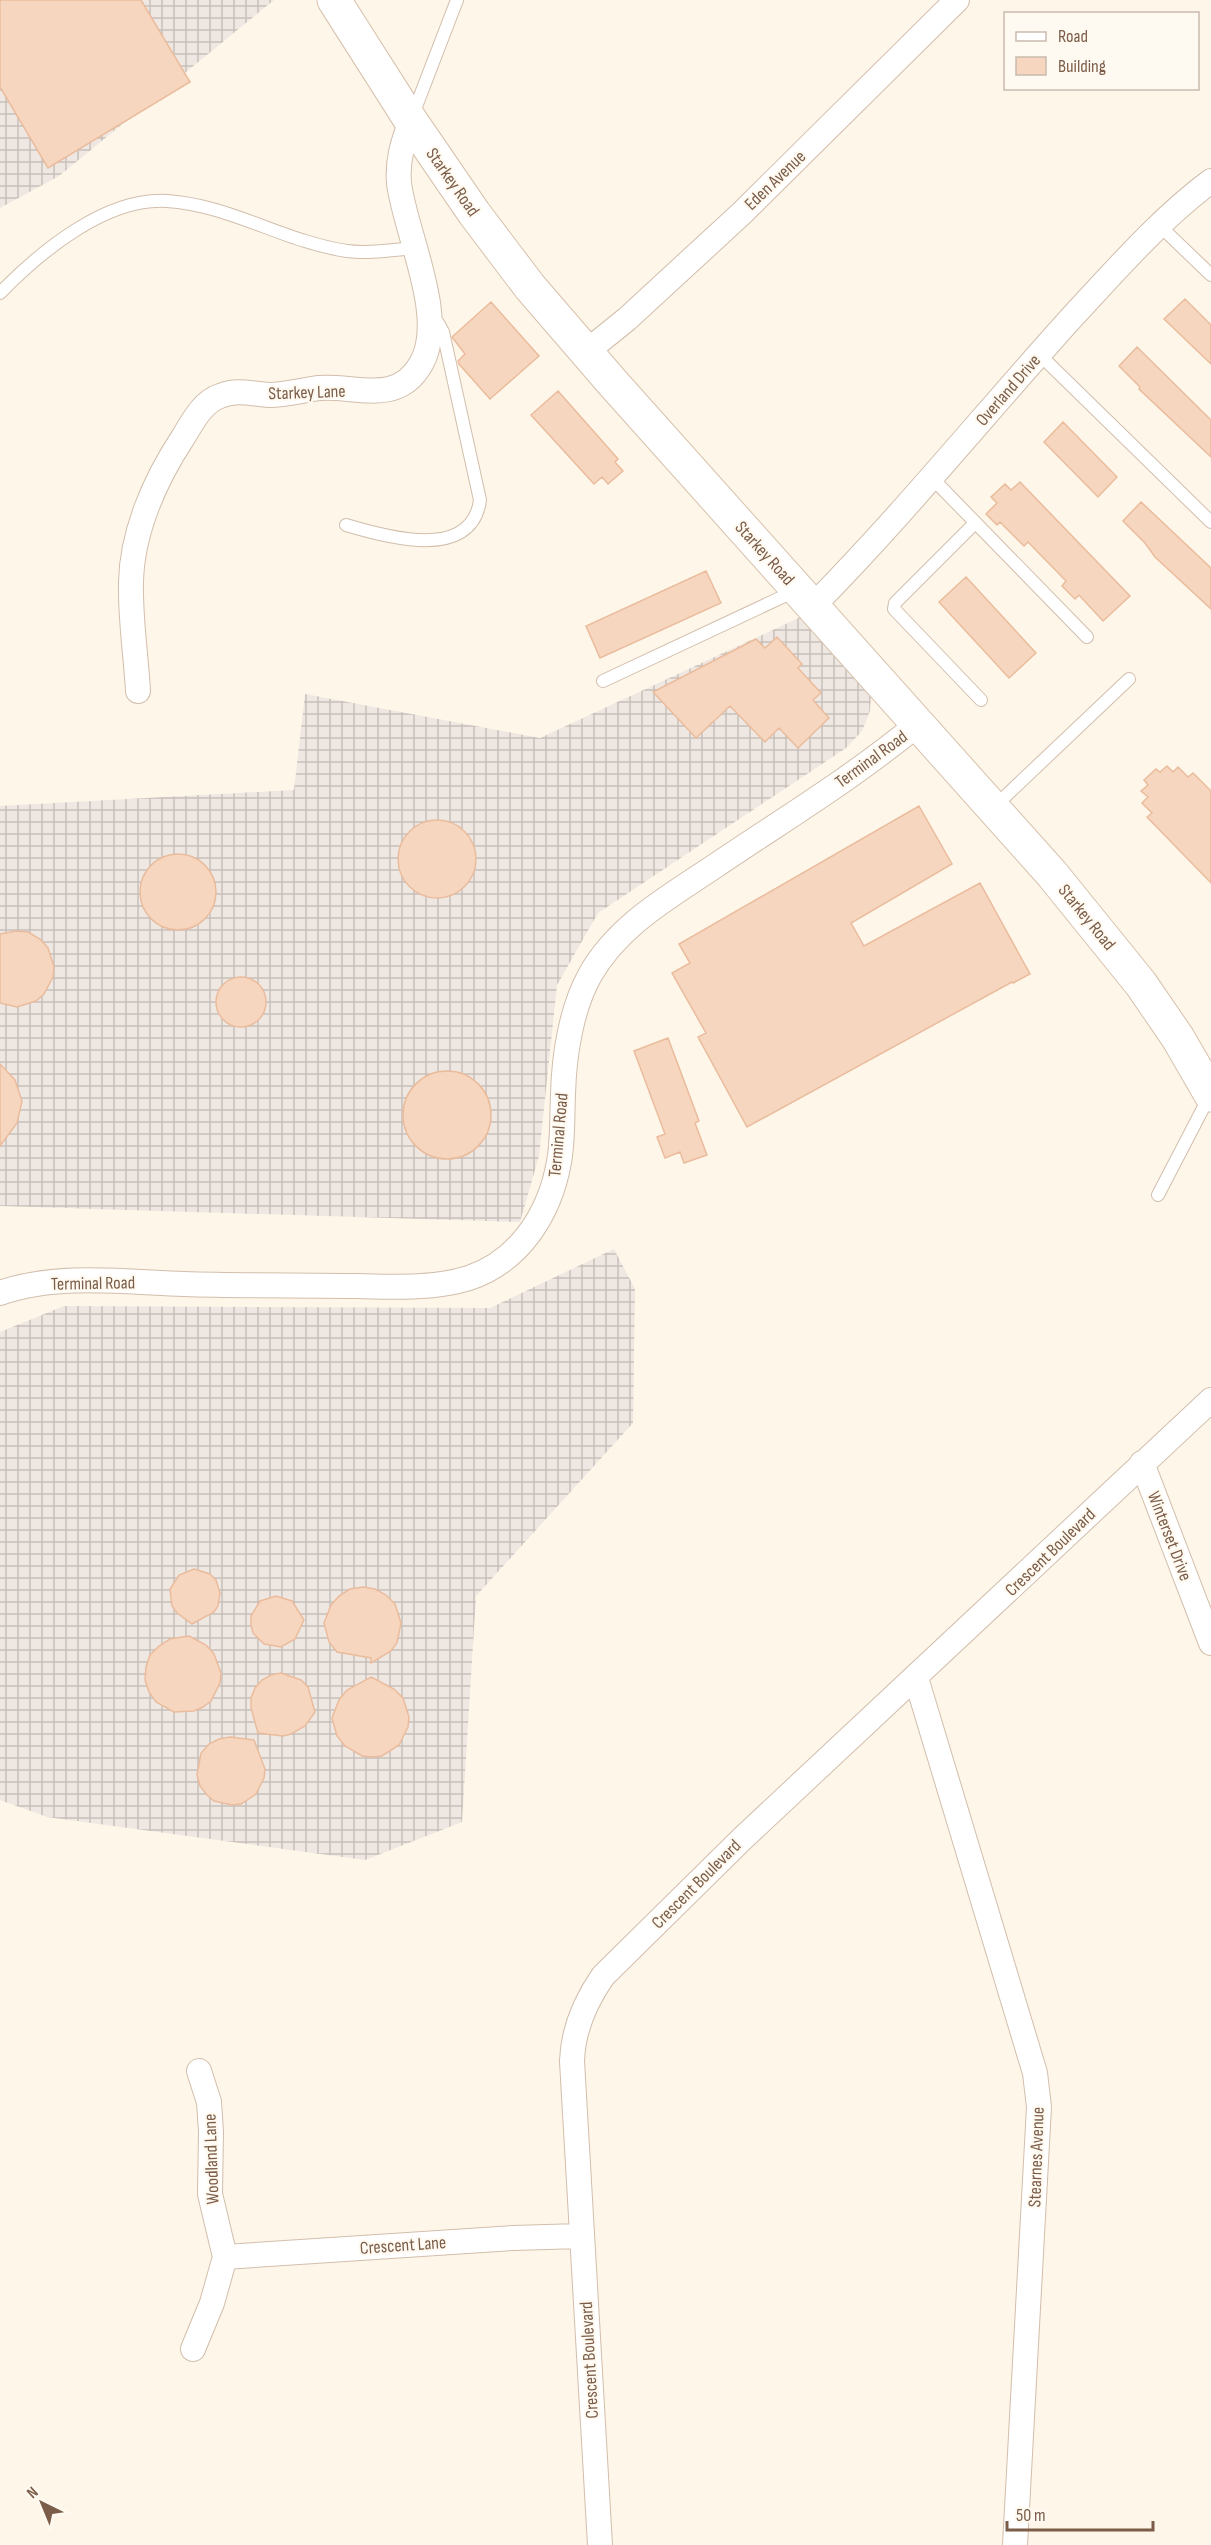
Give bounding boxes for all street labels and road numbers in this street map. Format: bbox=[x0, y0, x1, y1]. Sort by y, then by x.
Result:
street label: Starkey Road bbox=[421, 144, 484, 221]
street label: Eden Avenue bbox=[740, 146, 810, 215]
street label: Overland Drive bbox=[972, 350, 1045, 430]
street label: Starkey Lane bbox=[268, 381, 346, 404]
street label: Starkey Road bbox=[730, 517, 799, 590]
street label: Terminal Road bbox=[831, 726, 912, 793]
street label: Starkey Road bbox=[1054, 880, 1120, 955]
street label: Terminal Road bbox=[544, 1092, 573, 1178]
street label: Terminal Road bbox=[51, 1272, 135, 1295]
street label: Winterset Drive bbox=[1143, 1489, 1196, 1584]
street label: Crescent Boulevard bbox=[1001, 1504, 1100, 1601]
street label: Crescent Boulevard bbox=[647, 1835, 745, 1933]
street label: Stearnes Avenue bbox=[1024, 2106, 1049, 2208]
street label: Woodland Lane bbox=[199, 2113, 224, 2205]
street label: Crescent Lane bbox=[359, 2232, 447, 2259]
street label: Crescent Boulevard bbox=[576, 2301, 603, 2419]

